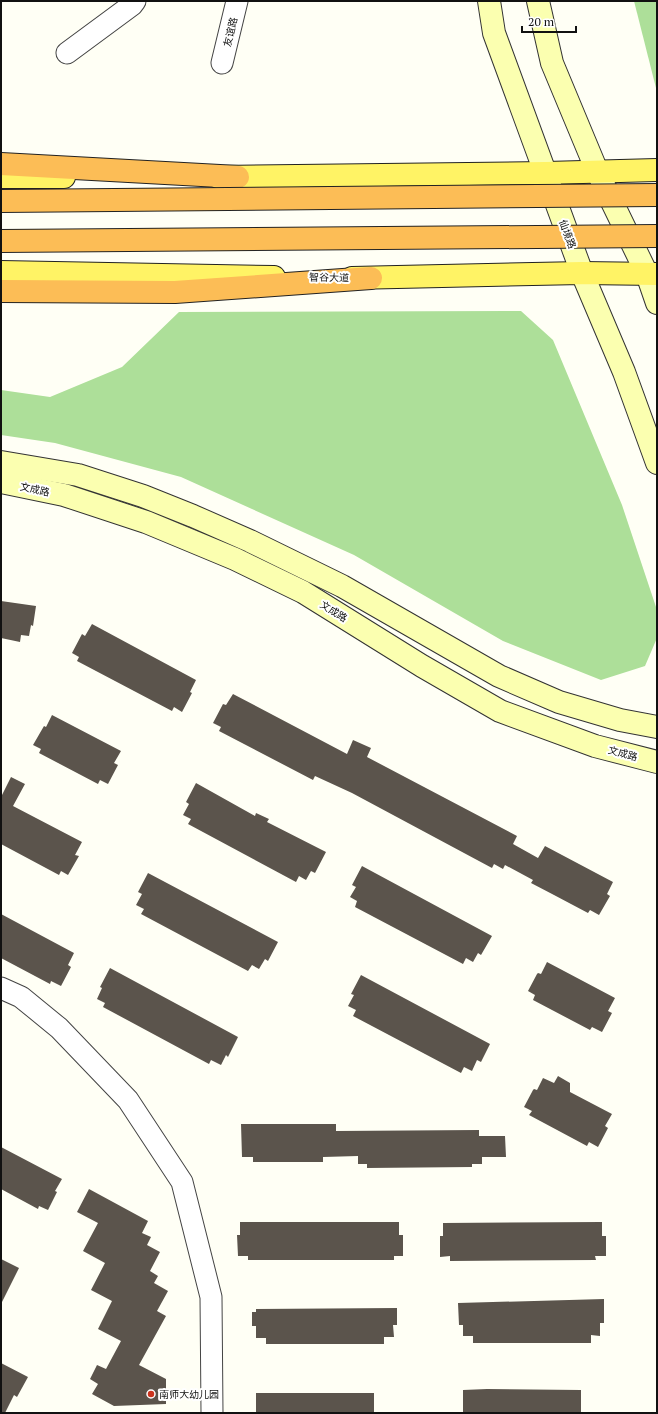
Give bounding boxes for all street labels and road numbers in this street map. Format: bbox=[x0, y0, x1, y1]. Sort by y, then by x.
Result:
street label: 友谊路 bbox=[221, 16, 240, 48]
street label: 仙境路 bbox=[556, 218, 579, 250]
street label: 智谷大道 bbox=[309, 271, 349, 284]
street label: 文成路 bbox=[19, 480, 51, 499]
street label: 文成路 bbox=[318, 598, 350, 625]
street label: 文成路 bbox=[607, 743, 639, 764]

